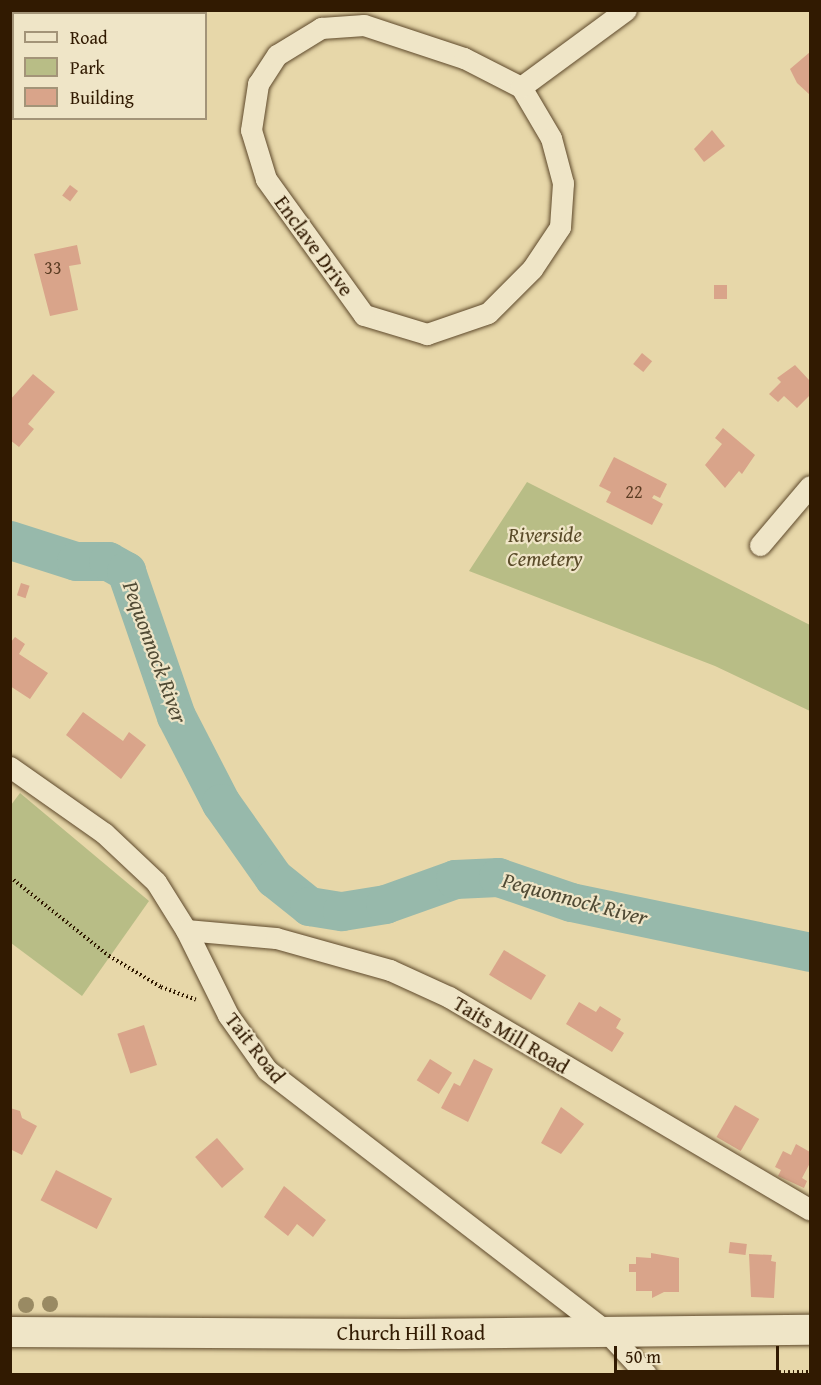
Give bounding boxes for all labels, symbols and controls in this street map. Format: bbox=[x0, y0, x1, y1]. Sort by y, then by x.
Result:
legend bbox=[12, 12, 207, 120]
text: Road bbox=[70, 24, 108, 51]
text: Park bbox=[70, 54, 105, 81]
text: Building bbox=[70, 84, 134, 111]
street label: Enclave Drive bbox=[269, 191, 359, 301]
house number: 33 bbox=[44, 257, 62, 279]
house number: 22 bbox=[625, 481, 643, 503]
park label: Riverside Cemetery bbox=[507, 522, 583, 572]
water label: Pequonnock River bbox=[117, 577, 193, 727]
water label: Pequonnock River bbox=[499, 867, 651, 931]
street label: Taits Mill Road bbox=[449, 991, 573, 1079]
street label: Tait Road bbox=[220, 1008, 290, 1088]
street label: Church Hill Road bbox=[337, 1320, 485, 1346]
scale bar bbox=[617, 1334, 782, 1372]
text: 50 m bbox=[625, 1343, 661, 1370]

